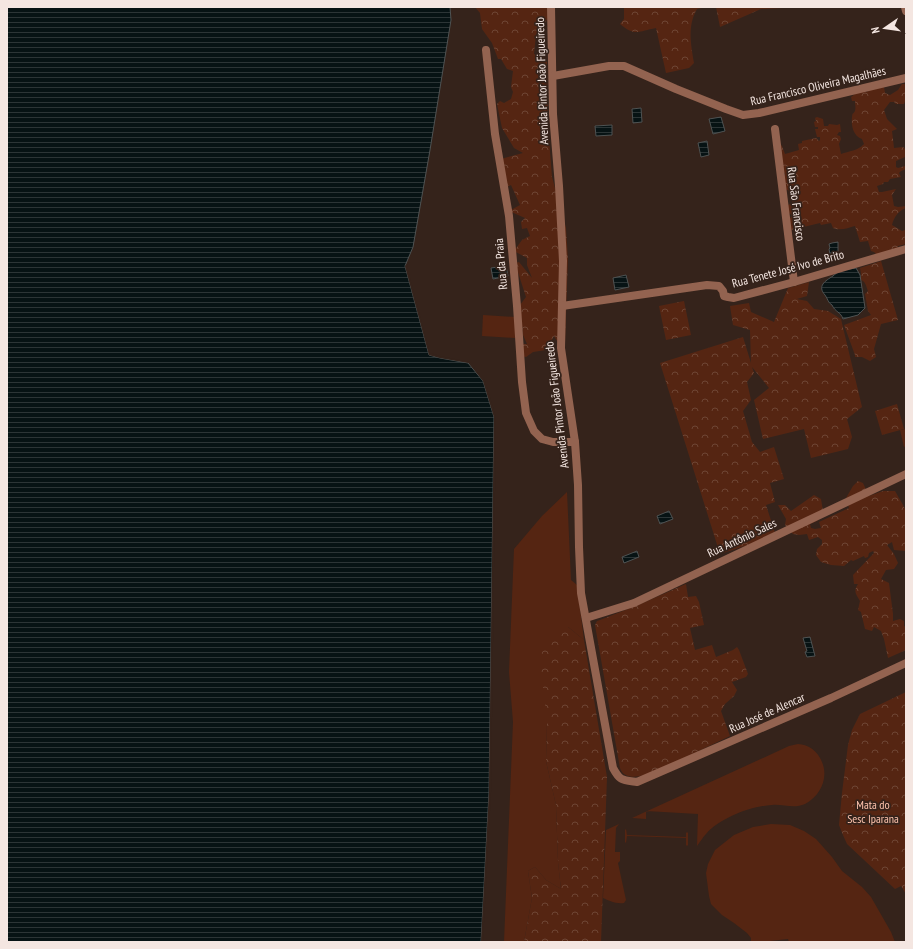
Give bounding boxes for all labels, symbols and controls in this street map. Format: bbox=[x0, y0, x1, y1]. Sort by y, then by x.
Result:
north arrow bbox=[865, 8, 905, 48]
street label: Avenida Pintor João Figueiredo bbox=[532, 17, 551, 145]
text: N bbox=[868, 26, 883, 35]
street label: Rua Francisco Oliveira Magalhães bbox=[749, 63, 887, 108]
street label: Rua São Francisco bbox=[785, 166, 808, 242]
street label: Rua da Praia bbox=[491, 238, 510, 290]
street label: Rua Tenete José Ivo de Brito bbox=[730, 246, 846, 291]
street label: Avenida Pintor João Figueiredo bbox=[541, 341, 572, 469]
street label: Rua Antônio Sales bbox=[705, 515, 779, 560]
street label: Rua José de Alencar bbox=[727, 689, 808, 736]
park label: Mata do Sesc Iparana bbox=[847, 797, 899, 826]

